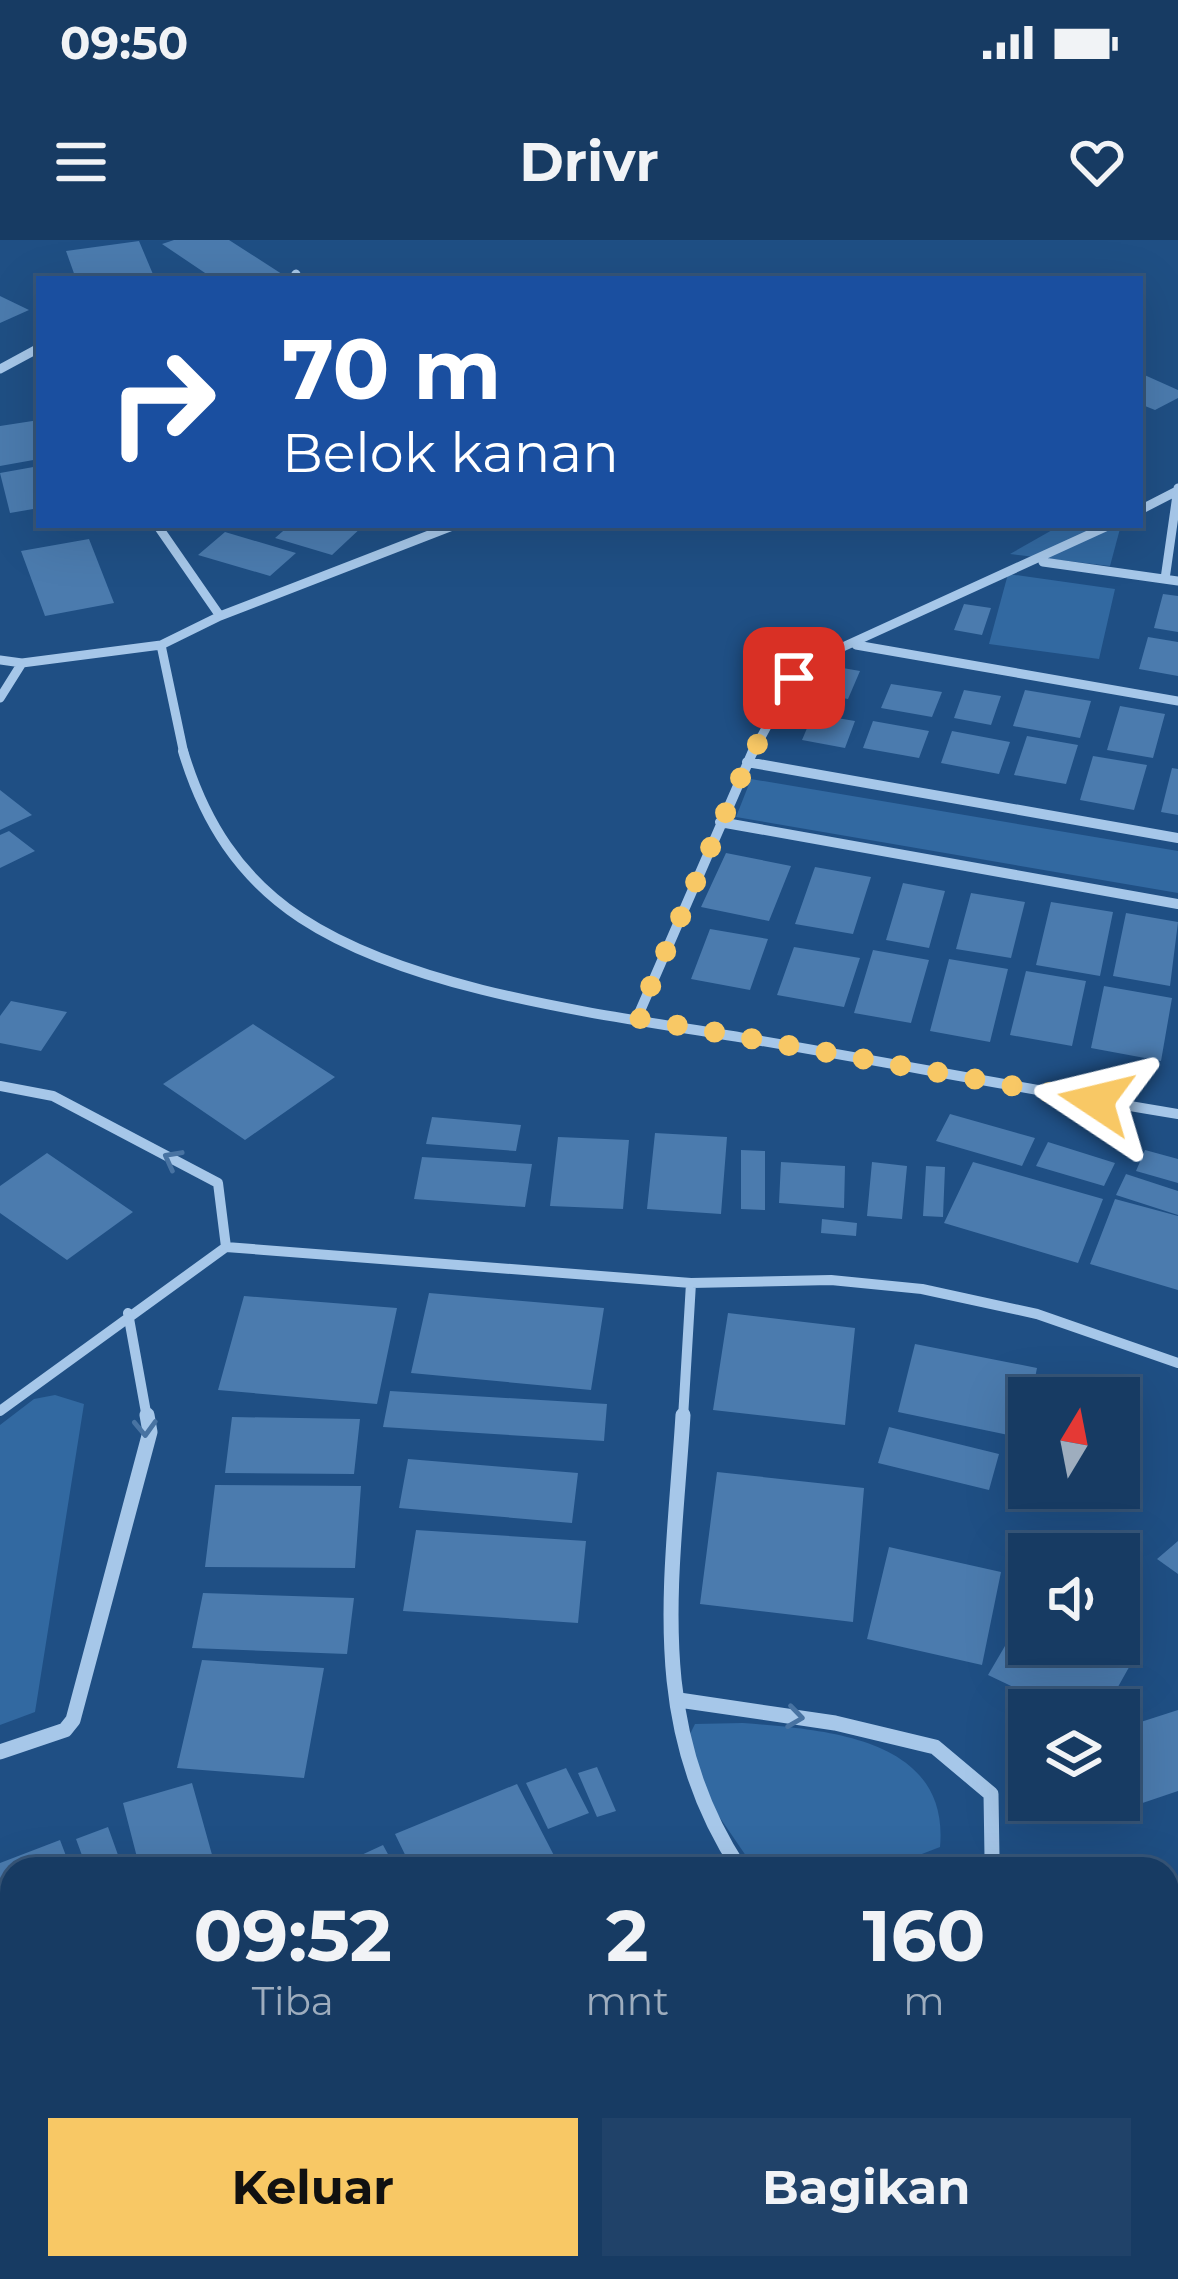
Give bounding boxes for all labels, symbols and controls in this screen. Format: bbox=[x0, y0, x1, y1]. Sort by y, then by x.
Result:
text: 09:50 bbox=[60, 15, 188, 70]
icon: menu bbox=[48, 129, 114, 195]
text: Drivr bbox=[519, 129, 659, 195]
icon: heart bbox=[1064, 129, 1130, 195]
text: 70 m bbox=[282, 318, 501, 420]
icon: right bbox=[84, 324, 240, 480]
text: Belok kanan bbox=[282, 420, 619, 486]
pin bbox=[743, 627, 845, 729]
icon: arrive bbox=[761, 645, 827, 711]
position arrow bbox=[1033, 1038, 1159, 1164]
one-way arrow bbox=[164, 1150, 185, 1173]
north arrow bbox=[1008, 1377, 1140, 1509]
map controls bbox=[1008, 1377, 1140, 1821]
one-way arrow bbox=[132, 1419, 158, 1437]
button: sound bbox=[1008, 1533, 1140, 1665]
button: layers bbox=[1008, 1689, 1140, 1821]
one-way arrow bbox=[785, 1703, 805, 1729]
text: 09:52 bbox=[193, 1891, 392, 1979]
text: 2 bbox=[606, 1891, 649, 1979]
text: 160 bbox=[863, 1891, 986, 1979]
text: Tiba bbox=[252, 1977, 334, 2025]
text: mnt bbox=[585, 1977, 669, 2025]
text: m bbox=[903, 1977, 945, 2025]
button: Keluar bbox=[48, 2118, 578, 2256]
button: Bagikan bbox=[602, 2118, 1131, 2256]

